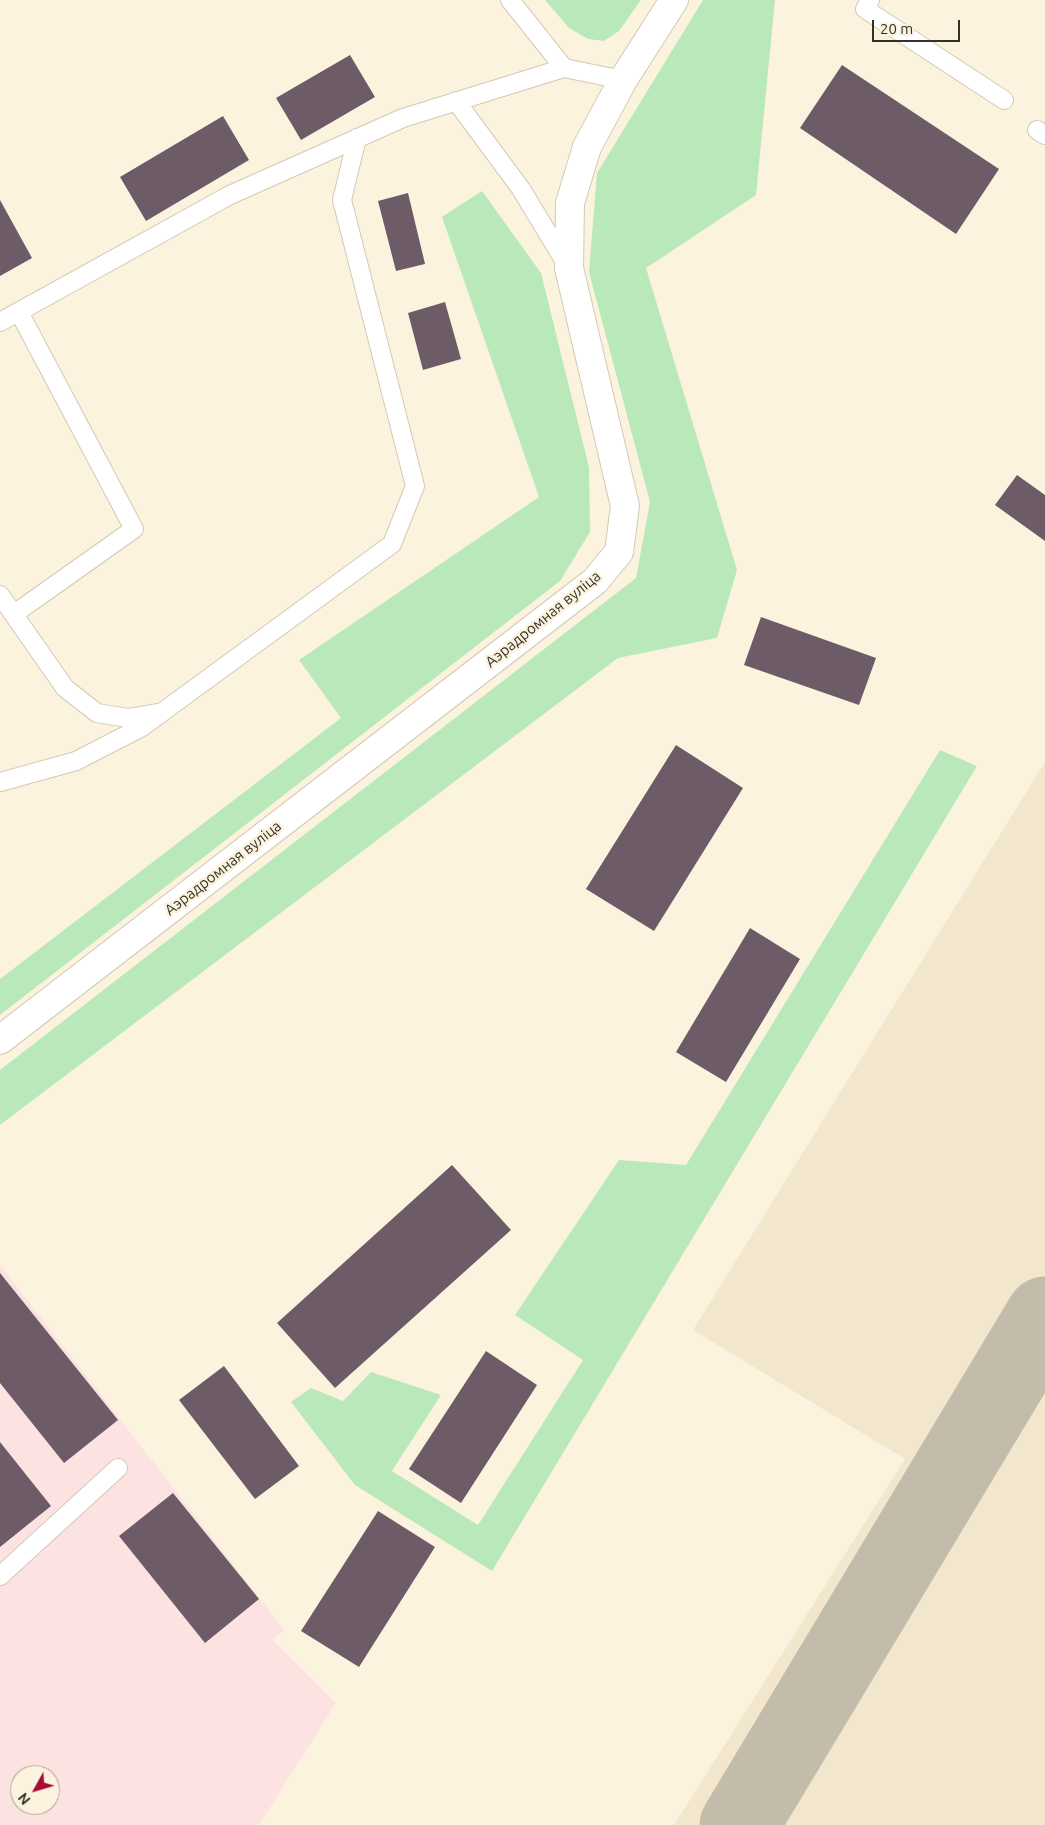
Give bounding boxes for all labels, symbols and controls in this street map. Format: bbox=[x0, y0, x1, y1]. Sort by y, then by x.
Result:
scale bar bbox=[875, 10, 962, 42]
text: 20 m bbox=[880, 20, 913, 37]
street label: Аэрадромная вуліца bbox=[482, 567, 604, 671]
street label: Аэрадромная вуліца bbox=[161, 817, 285, 919]
north arrow bbox=[10, 1765, 60, 1815]
text: N bbox=[15, 1790, 34, 1808]

